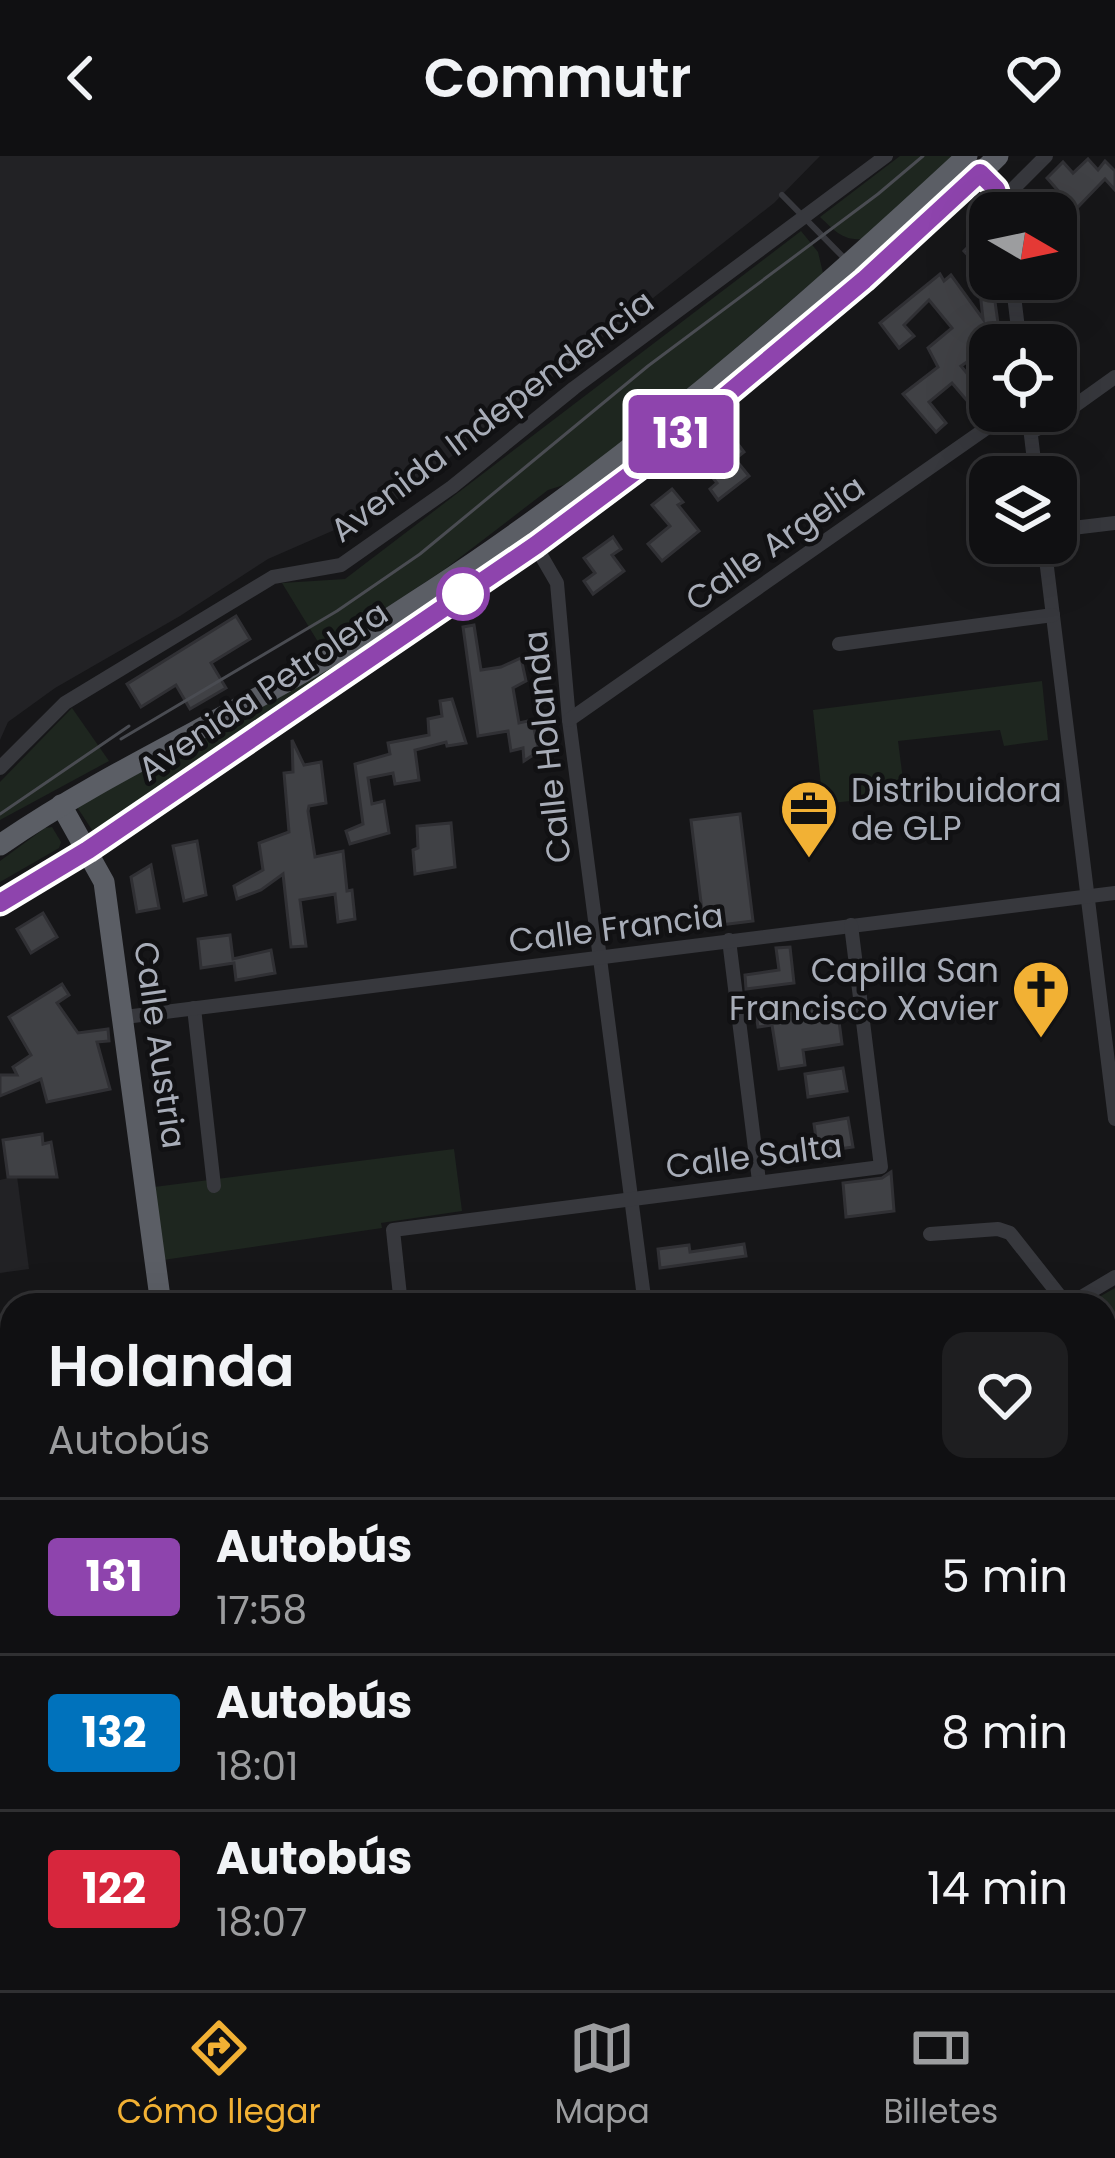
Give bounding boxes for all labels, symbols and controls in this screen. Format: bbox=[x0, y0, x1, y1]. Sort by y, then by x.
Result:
text: Commutr bbox=[424, 40, 691, 116]
icon: back bbox=[48, 45, 114, 111]
icon: heart bbox=[1001, 45, 1067, 111]
north arrow bbox=[969, 192, 1077, 300]
map controls bbox=[969, 192, 1077, 564]
street label: Avenida Independencia bbox=[320, 279, 664, 553]
button: locate bbox=[969, 324, 1077, 432]
line badge: 131 bbox=[612, 395, 750, 473]
text: 131 bbox=[653, 404, 710, 463]
button: layers bbox=[969, 456, 1077, 564]
street label: Calle Argelia bbox=[676, 464, 874, 622]
unlabelled marker bbox=[438, 569, 488, 619]
street label: Avenida Petrolera bbox=[129, 590, 397, 792]
street label: Calle Holanda bbox=[511, 628, 583, 866]
place label: Distribuidora de GLP bbox=[851, 767, 1062, 852]
office icon: Distribuidora de GLP bbox=[778, 778, 840, 860]
street label: Calle Francia bbox=[506, 892, 726, 964]
street label: Calle Austria bbox=[122, 938, 198, 1152]
place label: Capilla San Francisco Xavier bbox=[729, 947, 999, 1032]
church icon: Capilla San Francisco Xavier bbox=[1010, 958, 1072, 1040]
street label: Calle Salta bbox=[663, 1122, 845, 1190]
text: Holanda bbox=[48, 1326, 295, 1406]
button: heart bbox=[942, 1332, 1068, 1458]
text: Autobús bbox=[48, 1413, 210, 1468]
text: Autobús bbox=[216, 1515, 412, 1578]
text: 5 min bbox=[942, 1545, 1068, 1608]
text: 131 bbox=[86, 1547, 143, 1606]
text: 17:58 bbox=[216, 1583, 307, 1638]
text: Autobús bbox=[216, 1671, 412, 1734]
text: 8 min bbox=[941, 1701, 1068, 1764]
text: 132 bbox=[81, 1703, 147, 1762]
text: 18:01 bbox=[216, 1739, 298, 1794]
text: Autobús bbox=[216, 1827, 412, 1890]
text: 14 min bbox=[927, 1857, 1068, 1920]
text: 122 bbox=[82, 1859, 146, 1918]
text: 18:07 bbox=[216, 1895, 307, 1950]
tab: Cómo llegar bbox=[117, 2015, 321, 2137]
tab: Mapa bbox=[555, 2015, 650, 2137]
tab: Billetes bbox=[883, 2015, 998, 2137]

